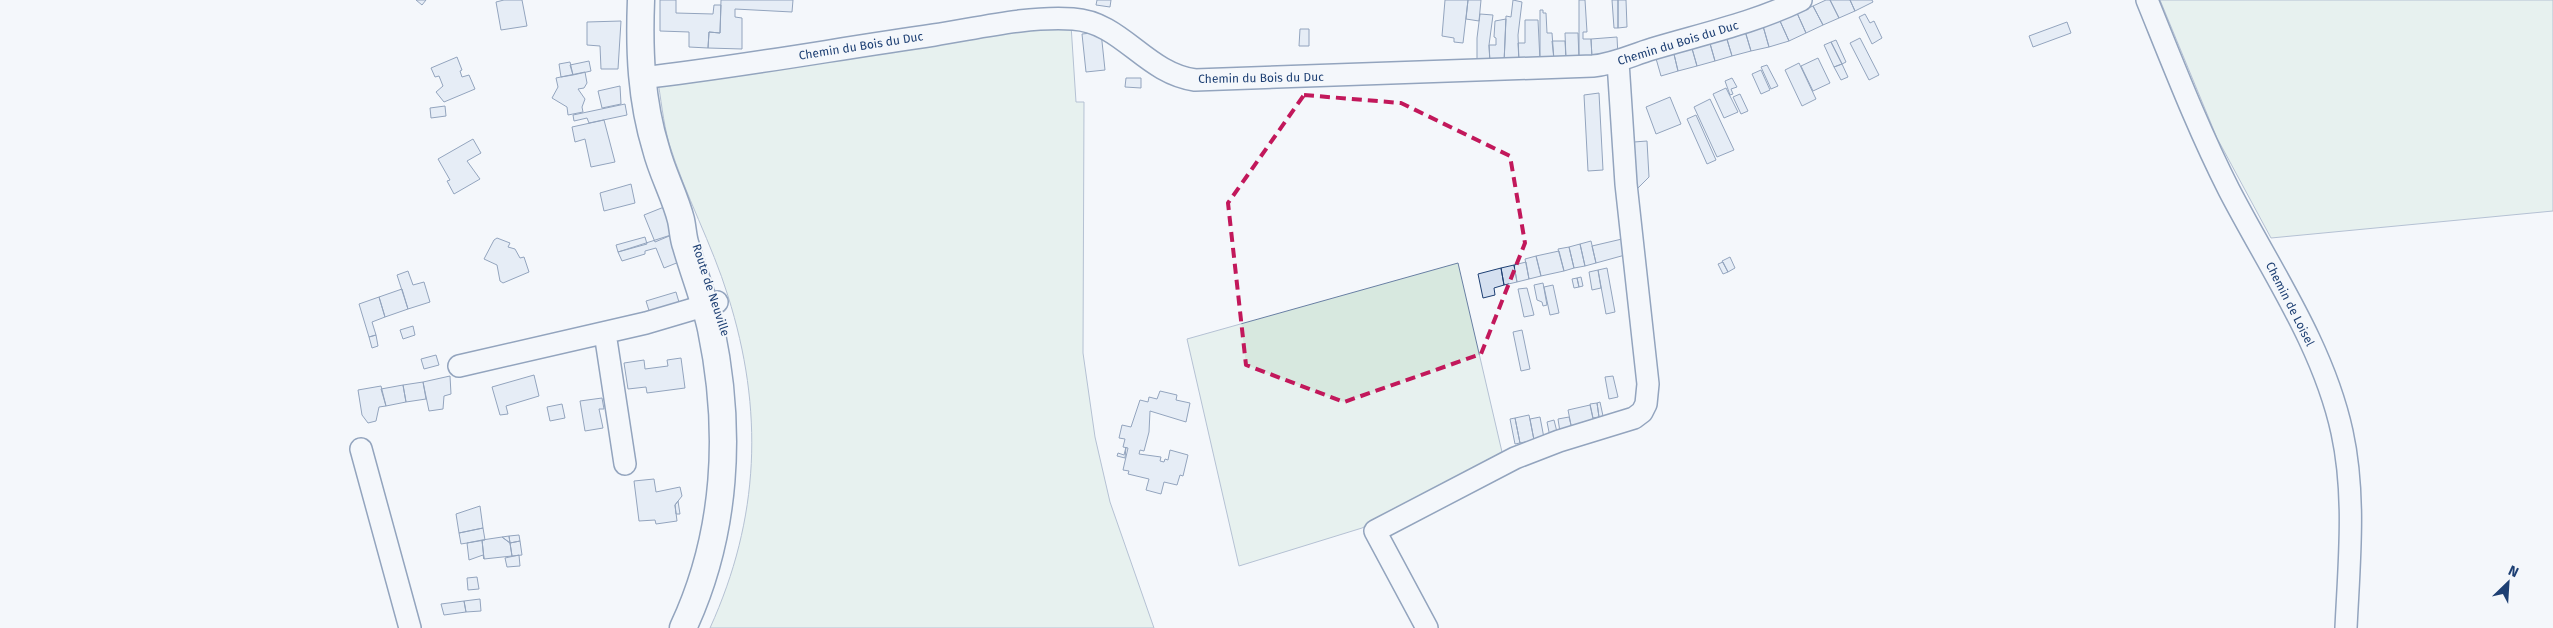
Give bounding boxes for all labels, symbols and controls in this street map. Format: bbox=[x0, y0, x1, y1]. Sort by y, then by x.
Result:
street label: Chemin du Bois du Duc bbox=[1616, 18, 1740, 68]
street label: Chemin du Bois du Duc bbox=[798, 29, 924, 63]
street label: Chemin du Bois du Duc bbox=[1198, 70, 1324, 86]
street label: Route de Neuville bbox=[689, 242, 733, 338]
street label: Chemin de Loisel bbox=[2263, 260, 2317, 349]
north arrow bbox=[2483, 558, 2533, 608]
text: N bbox=[2505, 562, 2521, 581]

